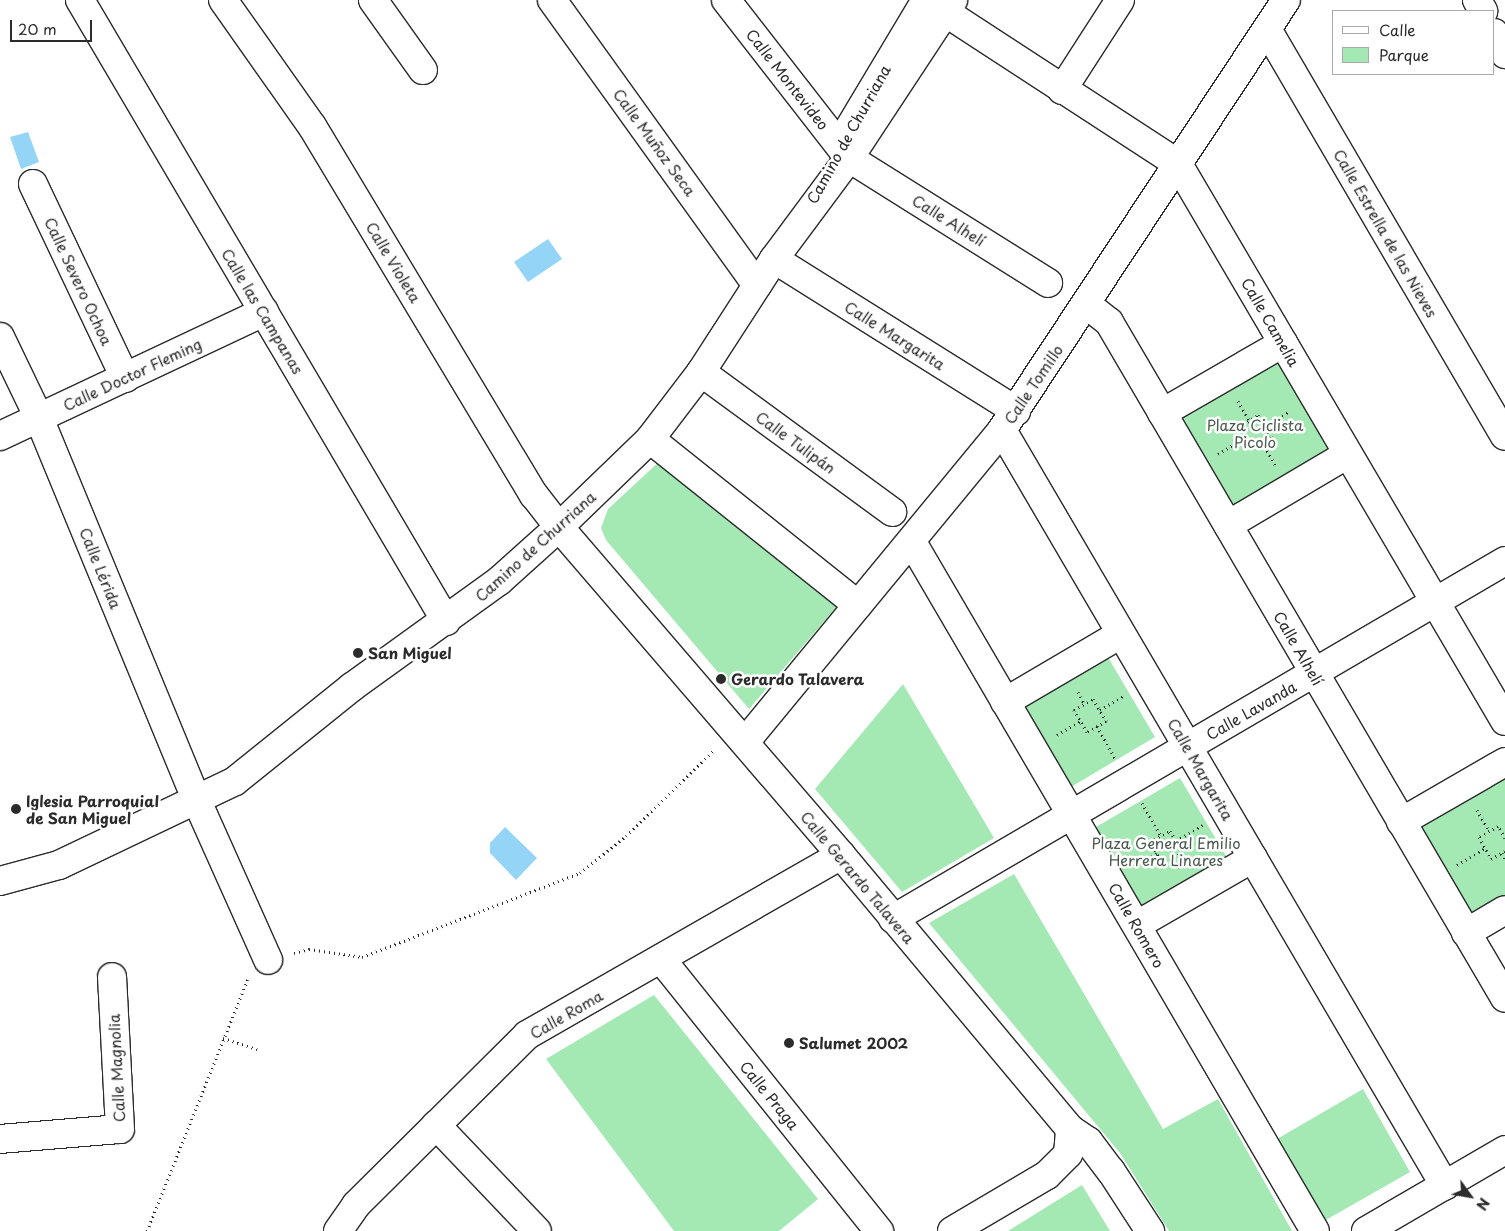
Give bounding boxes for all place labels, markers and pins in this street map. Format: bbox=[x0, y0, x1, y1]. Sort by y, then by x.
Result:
place label: San Miguel bbox=[368, 644, 451, 662]
marker: San Miguel bbox=[352, 647, 364, 659]
place label: Gerardo Talavera bbox=[731, 670, 865, 688]
marker: Gerardo Talavera bbox=[715, 673, 727, 685]
place label: Iglesia Parroquial de San Miguel bbox=[26, 791, 159, 826]
marker: Iglesia Parroquial de San Miguel bbox=[10, 803, 22, 815]
place label: Salumet 2002 bbox=[799, 1034, 909, 1052]
marker: Salumet 2002 bbox=[783, 1037, 795, 1049]

